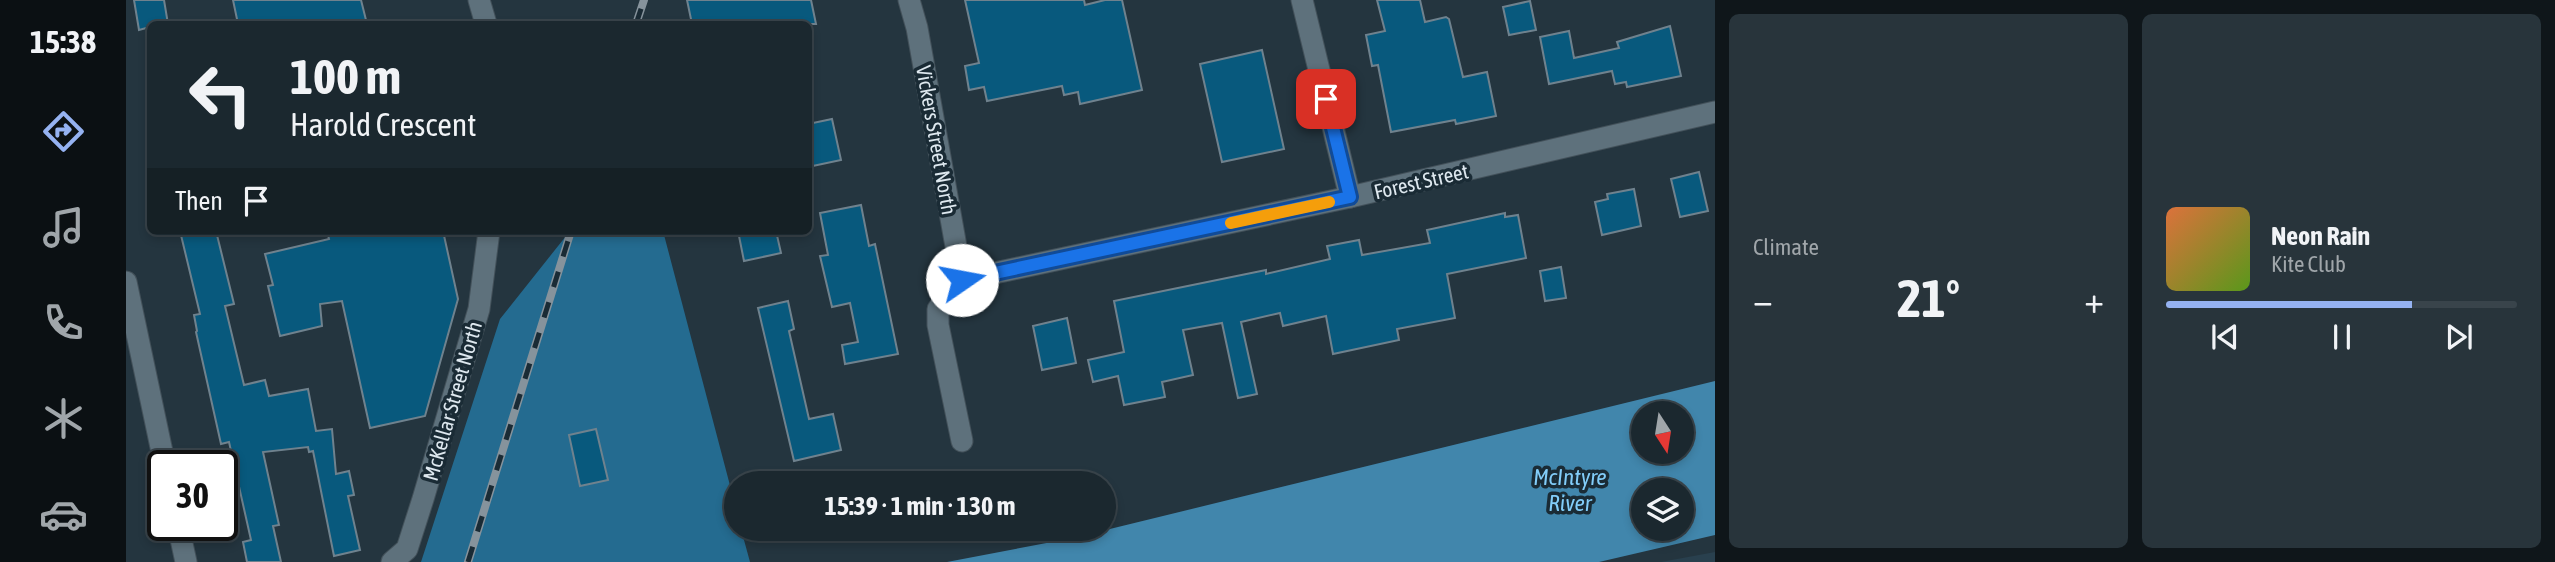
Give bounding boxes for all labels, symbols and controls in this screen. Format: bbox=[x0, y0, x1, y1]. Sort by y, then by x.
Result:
text: 15:38 bbox=[30, 23, 96, 60]
text: 100 m bbox=[290, 48, 401, 104]
icon: left bbox=[175, 49, 266, 140]
street label: Vickers Street North bbox=[912, 63, 962, 217]
pin bbox=[1296, 69, 1356, 129]
icon: arrive bbox=[1307, 80, 1345, 118]
text: Harold Crescent bbox=[290, 106, 476, 143]
icon: directions bbox=[39, 107, 88, 156]
street label: Forest Street bbox=[1372, 159, 1470, 203]
icon: arrive bbox=[237, 182, 275, 220]
text: Then bbox=[175, 186, 223, 216]
icon: music bbox=[39, 203, 88, 252]
text: Neon Rain bbox=[2271, 221, 2370, 251]
text: Climate bbox=[1753, 234, 1819, 260]
position arrow bbox=[925, 243, 999, 317]
text: Kite Club bbox=[2271, 251, 2346, 277]
text: 21° bbox=[1897, 268, 1960, 328]
text: − bbox=[1753, 278, 1773, 321]
text: + bbox=[2084, 278, 2104, 321]
icon: phone bbox=[39, 298, 88, 347]
icon: previous bbox=[2206, 318, 2244, 356]
icon: pause bbox=[2323, 318, 2361, 356]
icon: next bbox=[2440, 318, 2478, 356]
street label: McKellar Street North bbox=[418, 319, 486, 483]
icon: climate bbox=[39, 394, 88, 443]
north arrow bbox=[1631, 401, 1694, 464]
map controls bbox=[1631, 401, 1694, 541]
speed limit sign: 30 bbox=[147, 450, 238, 541]
water label: McIntyre River bbox=[1533, 464, 1607, 516]
button: layers bbox=[1631, 478, 1694, 541]
icon: car bbox=[39, 490, 88, 539]
text: 15:39 · 1 min · 130 m bbox=[825, 491, 1015, 521]

